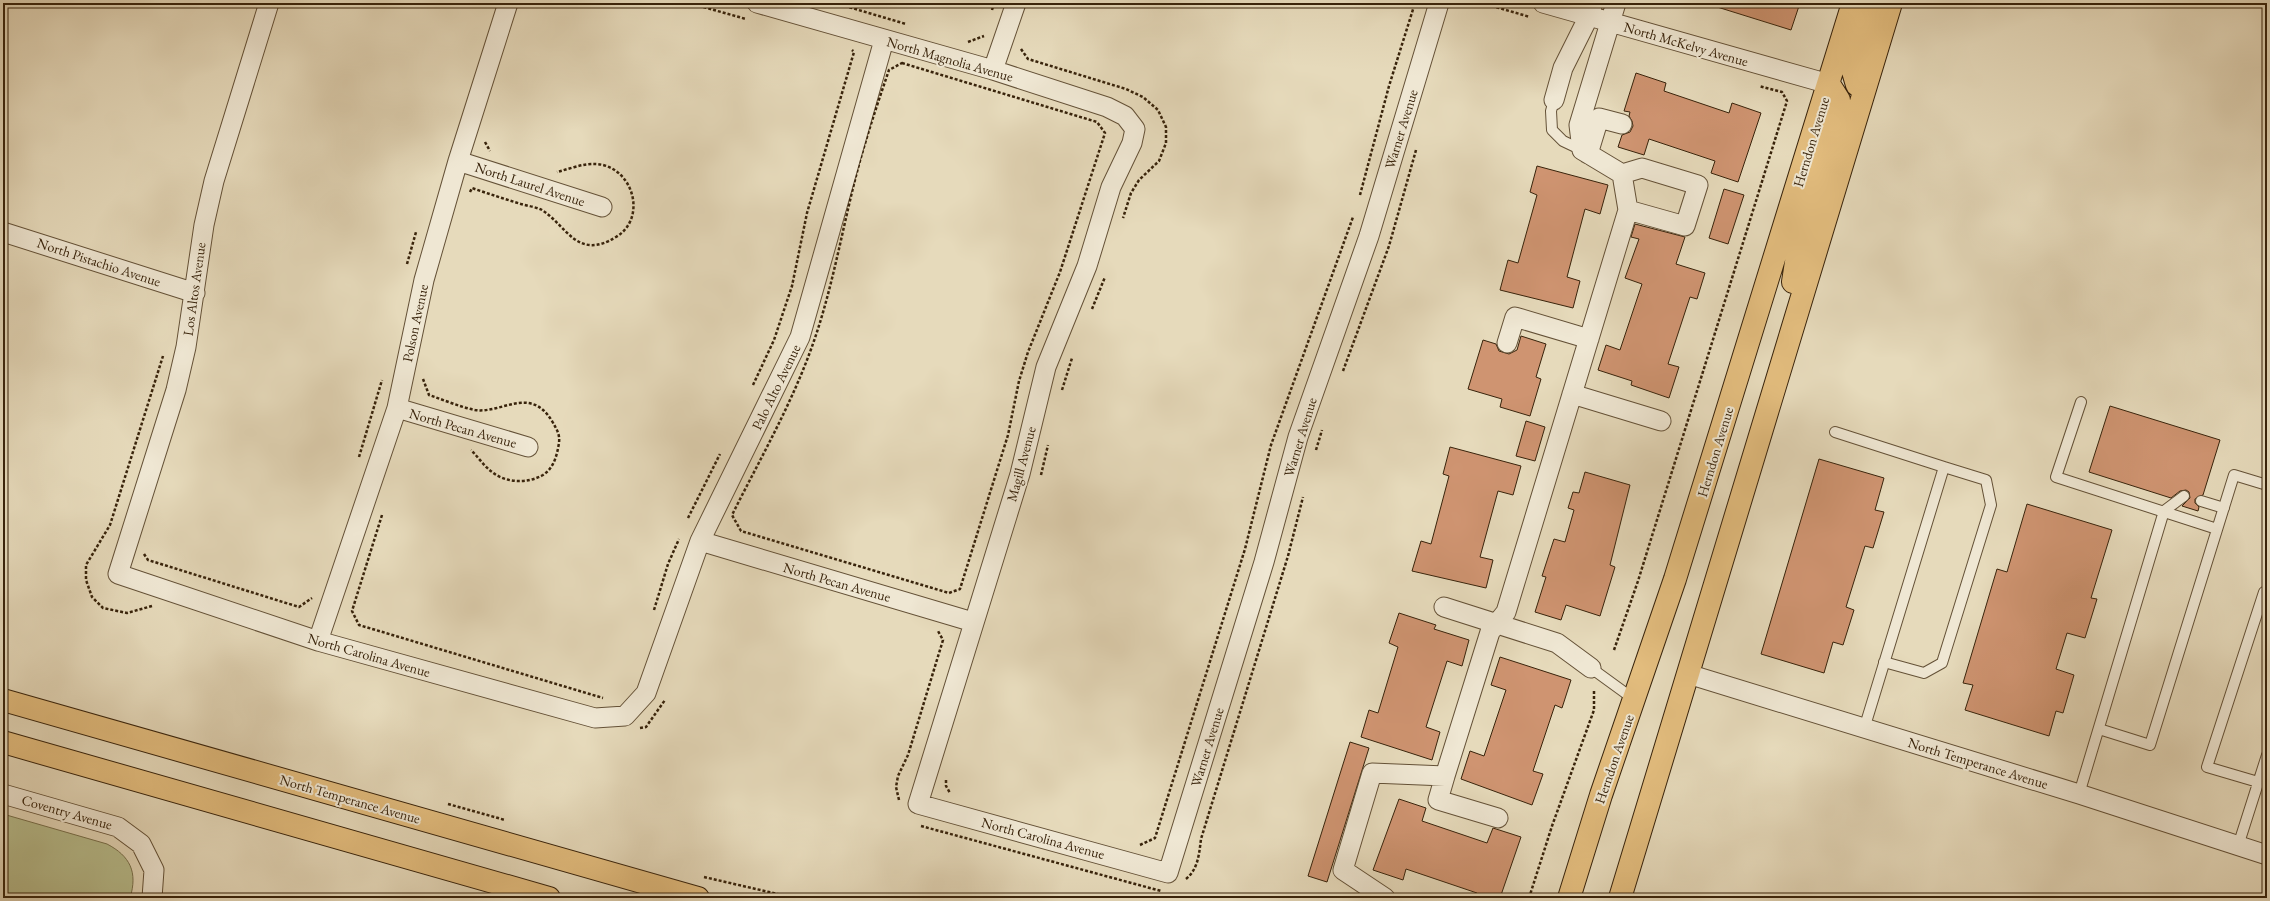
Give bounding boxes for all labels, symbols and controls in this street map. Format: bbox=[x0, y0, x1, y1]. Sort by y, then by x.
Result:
street label: North McKelvy Avenue bbox=[1622, 18, 1751, 71]
street label: North Magnolia Avenue bbox=[885, 32, 1016, 86]
street label: Warner Avenue bbox=[1380, 87, 1422, 171]
street label: Herndon Avenue bbox=[1789, 94, 1833, 189]
street label: North Laurel Avenue bbox=[473, 158, 588, 210]
street label: North Pistachio Avenue bbox=[35, 234, 164, 291]
street label: Los Altos Avenue bbox=[179, 241, 210, 337]
street label: Polson Avenue bbox=[398, 282, 432, 363]
street label: Palo Alto Avenue bbox=[748, 341, 805, 433]
street label: Warner Avenue bbox=[1279, 395, 1321, 479]
street label: North Pecan Avenue bbox=[407, 404, 519, 452]
street label: Herndon Avenue bbox=[1693, 404, 1737, 499]
street label: Magill Avenue bbox=[1002, 424, 1040, 504]
street label: North Pecan Avenue bbox=[781, 558, 893, 606]
street label: North Carolina Avenue bbox=[306, 629, 433, 681]
street label: Warner Avenue bbox=[1186, 705, 1228, 789]
street label: Herndon Avenue bbox=[1590, 711, 1638, 806]
street label: North Temperance Avenue bbox=[1906, 733, 2051, 793]
street label: North Temperance Avenue bbox=[278, 770, 423, 828]
street label: Coventry Avenue bbox=[20, 790, 115, 834]
street label: North Carolina Avenue bbox=[979, 813, 1107, 863]

